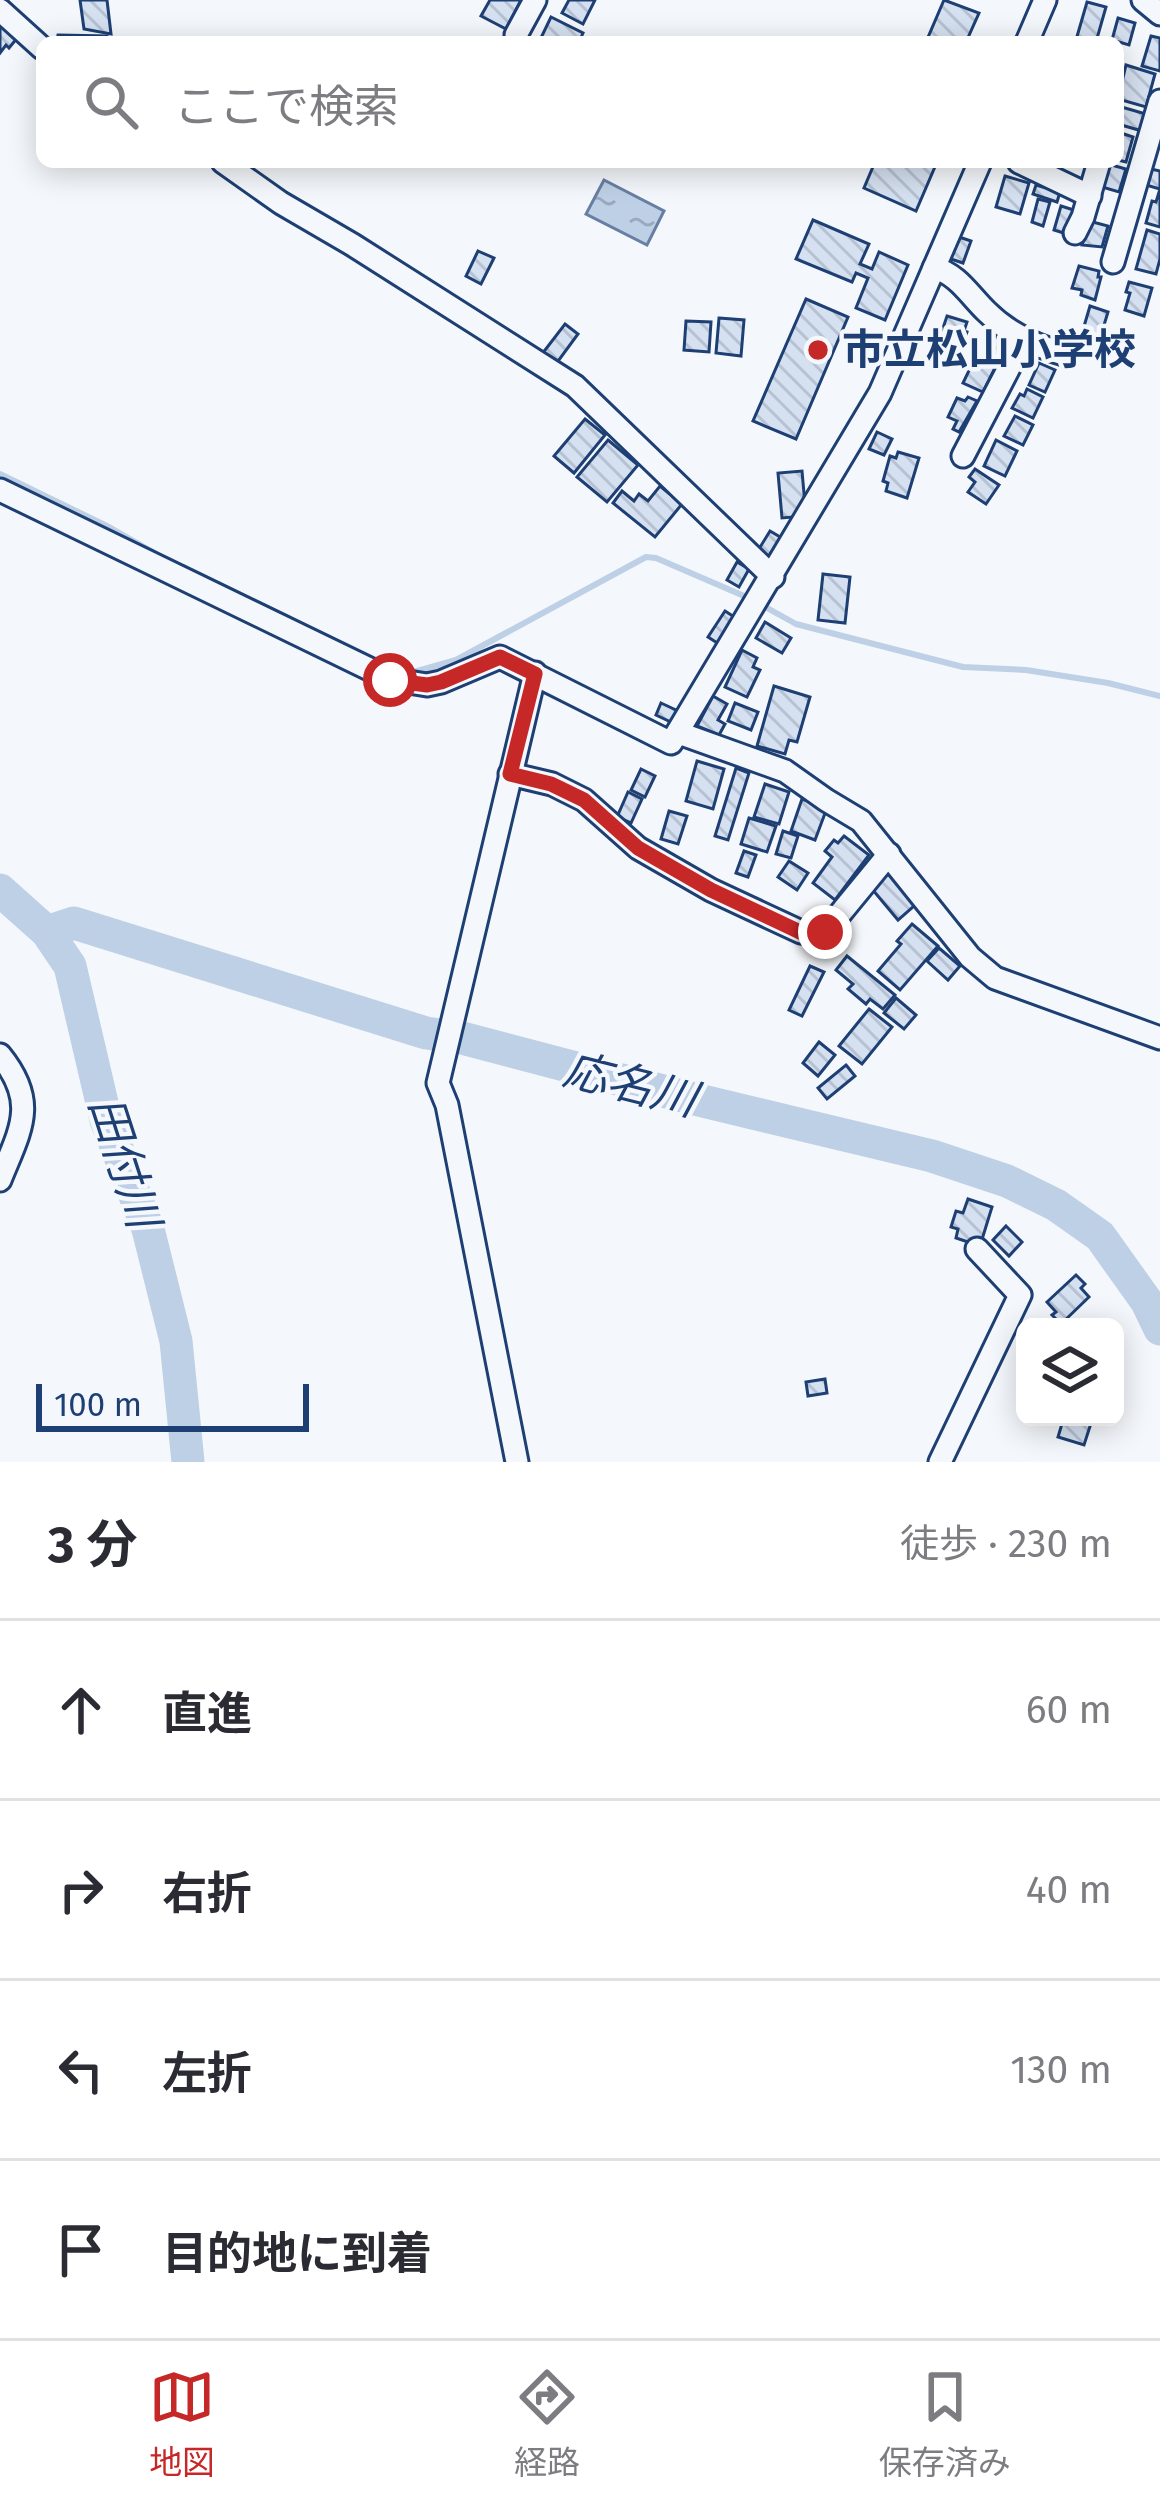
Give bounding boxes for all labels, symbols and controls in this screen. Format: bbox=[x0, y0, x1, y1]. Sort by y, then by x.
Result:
search box bbox=[36, 36, 1124, 168]
icon: search bbox=[78, 69, 144, 135]
text: ここで検索 bbox=[174, 80, 399, 134]
place label: 市立松山小学校 bbox=[842, 325, 1136, 375]
marker: 市立松山小学校 bbox=[805, 337, 831, 363]
route start bbox=[363, 653, 417, 707]
route end bbox=[798, 905, 852, 959]
water label: 応名川 bbox=[558, 1042, 706, 1128]
water label: 田付川 bbox=[77, 1089, 172, 1238]
map controls bbox=[1016, 1318, 1124, 1426]
button: layers bbox=[1016, 1318, 1124, 1426]
scale bar bbox=[36, 1378, 309, 1431]
text: 100 m bbox=[54, 1385, 142, 1425]
text: 3 分 bbox=[48, 1514, 138, 1576]
text: 徒歩 · 230 m bbox=[900, 1521, 1112, 1567]
icon: ahead bbox=[48, 1677, 114, 1743]
text: 直進 bbox=[162, 1687, 252, 1741]
text: 60 m bbox=[1026, 1687, 1112, 1733]
icon: right bbox=[48, 1857, 114, 1923]
text: 右折 bbox=[162, 1867, 252, 1921]
text: 40 m bbox=[1026, 1867, 1112, 1913]
icon: left bbox=[48, 2037, 114, 2103]
text: 左折 bbox=[162, 2047, 252, 2101]
text: 130 m bbox=[1010, 2047, 1112, 2093]
icon: arrive bbox=[48, 2217, 114, 2283]
text: 目的地に到着 bbox=[162, 2227, 432, 2281]
tab: 地図 bbox=[149, 2364, 215, 2484]
tab: 経路 bbox=[514, 2364, 580, 2484]
tab: 保存済み bbox=[879, 2364, 1011, 2484]

